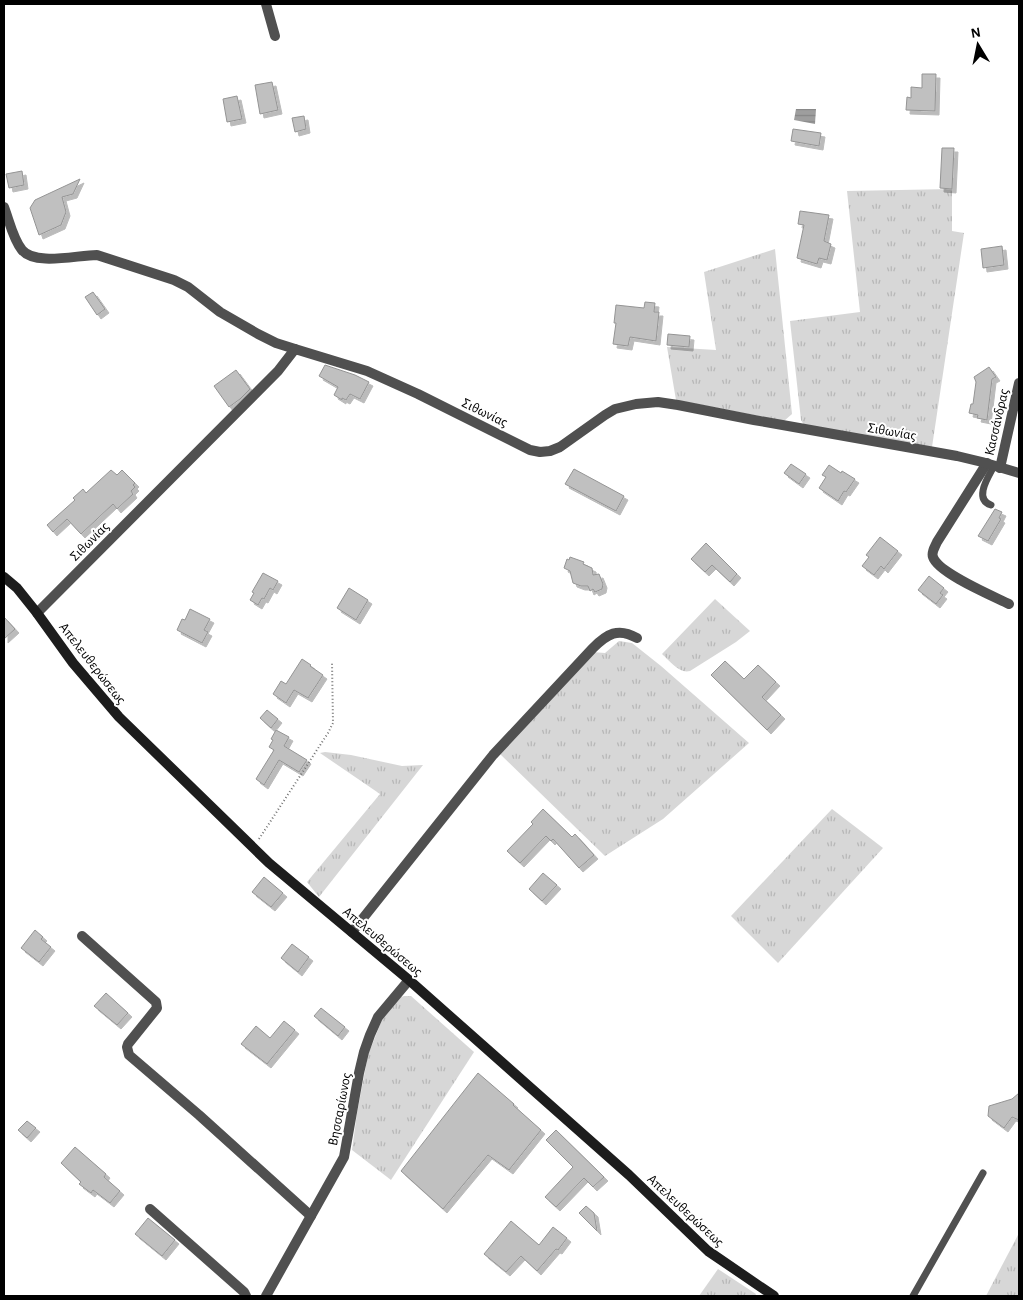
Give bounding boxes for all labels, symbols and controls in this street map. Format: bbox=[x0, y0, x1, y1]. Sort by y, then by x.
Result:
north arrow bbox=[953, 20, 1003, 70]
text: N bbox=[970, 25, 982, 41]
street label: Κασσάνδρας bbox=[982, 387, 1012, 457]
street label: Σιθωνίας bbox=[459, 396, 510, 430]
street label: Σιθωνίας bbox=[866, 421, 918, 443]
street label: Σιθωνίας bbox=[67, 519, 112, 564]
street label: Απελευθερώσεως bbox=[56, 620, 129, 707]
street label: Απελευθερώσεως bbox=[340, 905, 425, 979]
street label: Βησσαρίωνος bbox=[326, 1071, 354, 1147]
street label: Απελευθερώσεως bbox=[644, 1172, 727, 1250]

